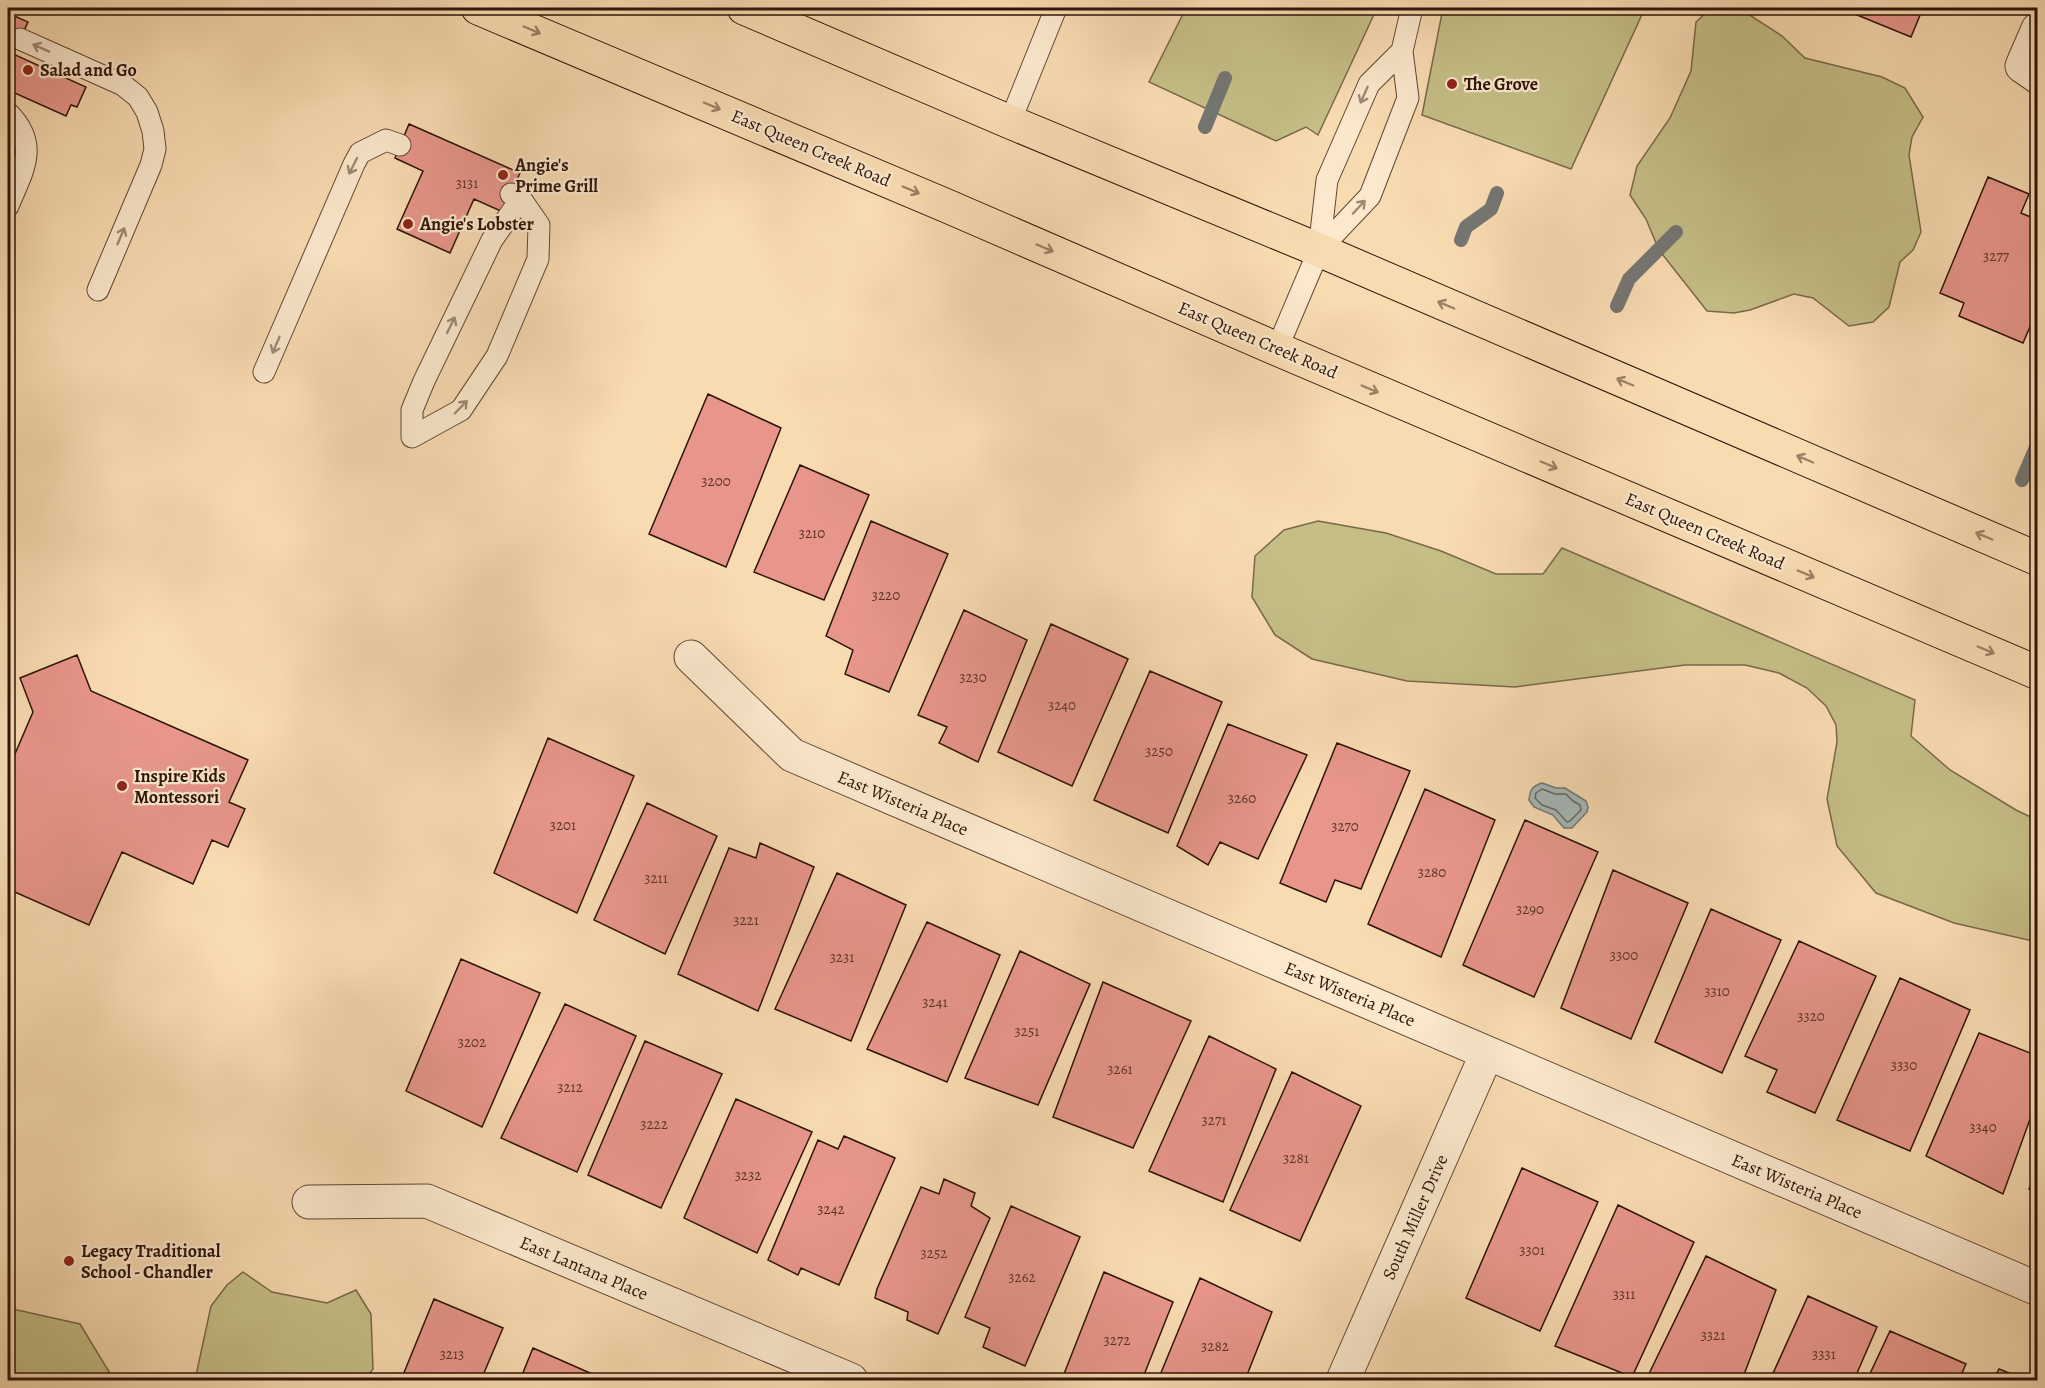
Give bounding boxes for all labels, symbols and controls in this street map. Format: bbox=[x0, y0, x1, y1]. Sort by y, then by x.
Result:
one-way arrow bbox=[522, 25, 541, 36]
one-way arrow bbox=[33, 42, 51, 53]
place label: Salad and Go bbox=[40, 58, 137, 82]
marker: Salad and Go bbox=[21, 63, 35, 77]
place label: The Grove bbox=[1464, 72, 1538, 96]
marker: The Grove bbox=[1445, 77, 1459, 91]
one-way arrow bbox=[1358, 86, 1369, 104]
one-way arrow bbox=[702, 101, 720, 112]
street label: East Queen Creek Road bbox=[728, 104, 895, 193]
place label: Angie's Prime Grill bbox=[514, 153, 598, 198]
one-way arrow bbox=[347, 157, 359, 175]
marker: Angie's Prime Grill bbox=[496, 168, 510, 182]
house number: 3131 bbox=[456, 173, 478, 193]
one-way arrow bbox=[901, 185, 919, 196]
one-way arrow bbox=[1352, 200, 1366, 215]
place label: Angie's Lobster bbox=[419, 212, 534, 236]
marker: Angie's Lobster bbox=[401, 217, 415, 231]
one-way arrow bbox=[116, 227, 127, 245]
one-way arrow bbox=[1036, 244, 1054, 255]
house number: 3277 bbox=[1983, 246, 2010, 266]
street label: East Queen Creek Road bbox=[1175, 296, 1342, 385]
one-way arrow bbox=[1438, 299, 1456, 310]
one-way arrow bbox=[446, 316, 458, 334]
one-way arrow bbox=[270, 335, 281, 354]
one-way arrow bbox=[1617, 376, 1635, 387]
one-way arrow bbox=[1360, 384, 1379, 395]
one-way arrow bbox=[454, 400, 468, 415]
one-way arrow bbox=[1796, 453, 1814, 464]
one-way arrow bbox=[1540, 460, 1558, 471]
house number: 3200 bbox=[701, 471, 731, 491]
street label: East Queen Creek Road bbox=[1622, 487, 1789, 576]
house number: 3210 bbox=[799, 523, 825, 543]
one-way arrow bbox=[1975, 530, 1993, 541]
one-way arrow bbox=[1796, 569, 1815, 580]
house number: 3220 bbox=[872, 585, 900, 605]
one-way arrow bbox=[1976, 645, 1994, 657]
house number: 3230 bbox=[959, 667, 987, 687]
house number: 3240 bbox=[1048, 695, 1076, 715]
house number: 3250 bbox=[1145, 741, 1173, 761]
place label: Inspire Kids Montessori bbox=[134, 764, 226, 809]
street label: East Wisteria Place bbox=[834, 765, 972, 841]
marker: Inspire Kids Montessori bbox=[115, 779, 129, 793]
house number: 3260 bbox=[1228, 788, 1256, 808]
house number: 3201 bbox=[550, 815, 576, 835]
house number: 3270 bbox=[1331, 816, 1359, 836]
house number: 3280 bbox=[1418, 862, 1446, 882]
house number: 3211 bbox=[644, 868, 668, 888]
house number: 3290 bbox=[1516, 899, 1544, 919]
house number: 3221 bbox=[733, 910, 759, 930]
house number: 3300 bbox=[1610, 945, 1638, 965]
house number: 3231 bbox=[830, 947, 854, 967]
street label: East Wisteria Place bbox=[1281, 956, 1419, 1032]
house number: 3310 bbox=[1704, 981, 1730, 1001]
house number: 3241 bbox=[922, 992, 948, 1012]
house number: 3320 bbox=[1797, 1006, 1825, 1026]
house number: 3251 bbox=[1015, 1021, 1039, 1041]
house number: 3202 bbox=[458, 1032, 486, 1052]
house number: 3330 bbox=[1891, 1055, 1917, 1075]
house number: 3261 bbox=[1107, 1059, 1133, 1079]
house number: 3212 bbox=[557, 1077, 583, 1097]
house number: 3271 bbox=[1202, 1110, 1226, 1130]
house number: 3222 bbox=[640, 1114, 668, 1134]
house number: 3340 bbox=[1969, 1117, 1997, 1137]
house number: 3281 bbox=[1283, 1148, 1309, 1168]
street label: East Wisteria Place bbox=[1728, 1148, 1866, 1224]
street label: South Miller Drive bbox=[1377, 1151, 1453, 1283]
house number: 3232 bbox=[735, 1165, 761, 1185]
house number: 3242 bbox=[817, 1199, 845, 1219]
street label: East Lantana Place bbox=[516, 1230, 652, 1306]
place label: Legacy Traditional School - Chandler bbox=[81, 1239, 221, 1284]
house number: 3301 bbox=[1519, 1240, 1545, 1260]
house number: 3252 bbox=[921, 1243, 947, 1263]
marker: Legacy Traditional School - Chandler bbox=[62, 1254, 76, 1268]
house number: 3262 bbox=[1008, 1267, 1036, 1287]
house number: 3311 bbox=[1613, 1284, 1635, 1304]
house number: 3321 bbox=[1701, 1325, 1725, 1345]
house number: 3272 bbox=[1104, 1330, 1130, 1350]
house number: 3282 bbox=[1201, 1336, 1229, 1356]
house number: 3213 bbox=[440, 1344, 464, 1364]
house number: 3331 bbox=[1812, 1344, 1836, 1364]

